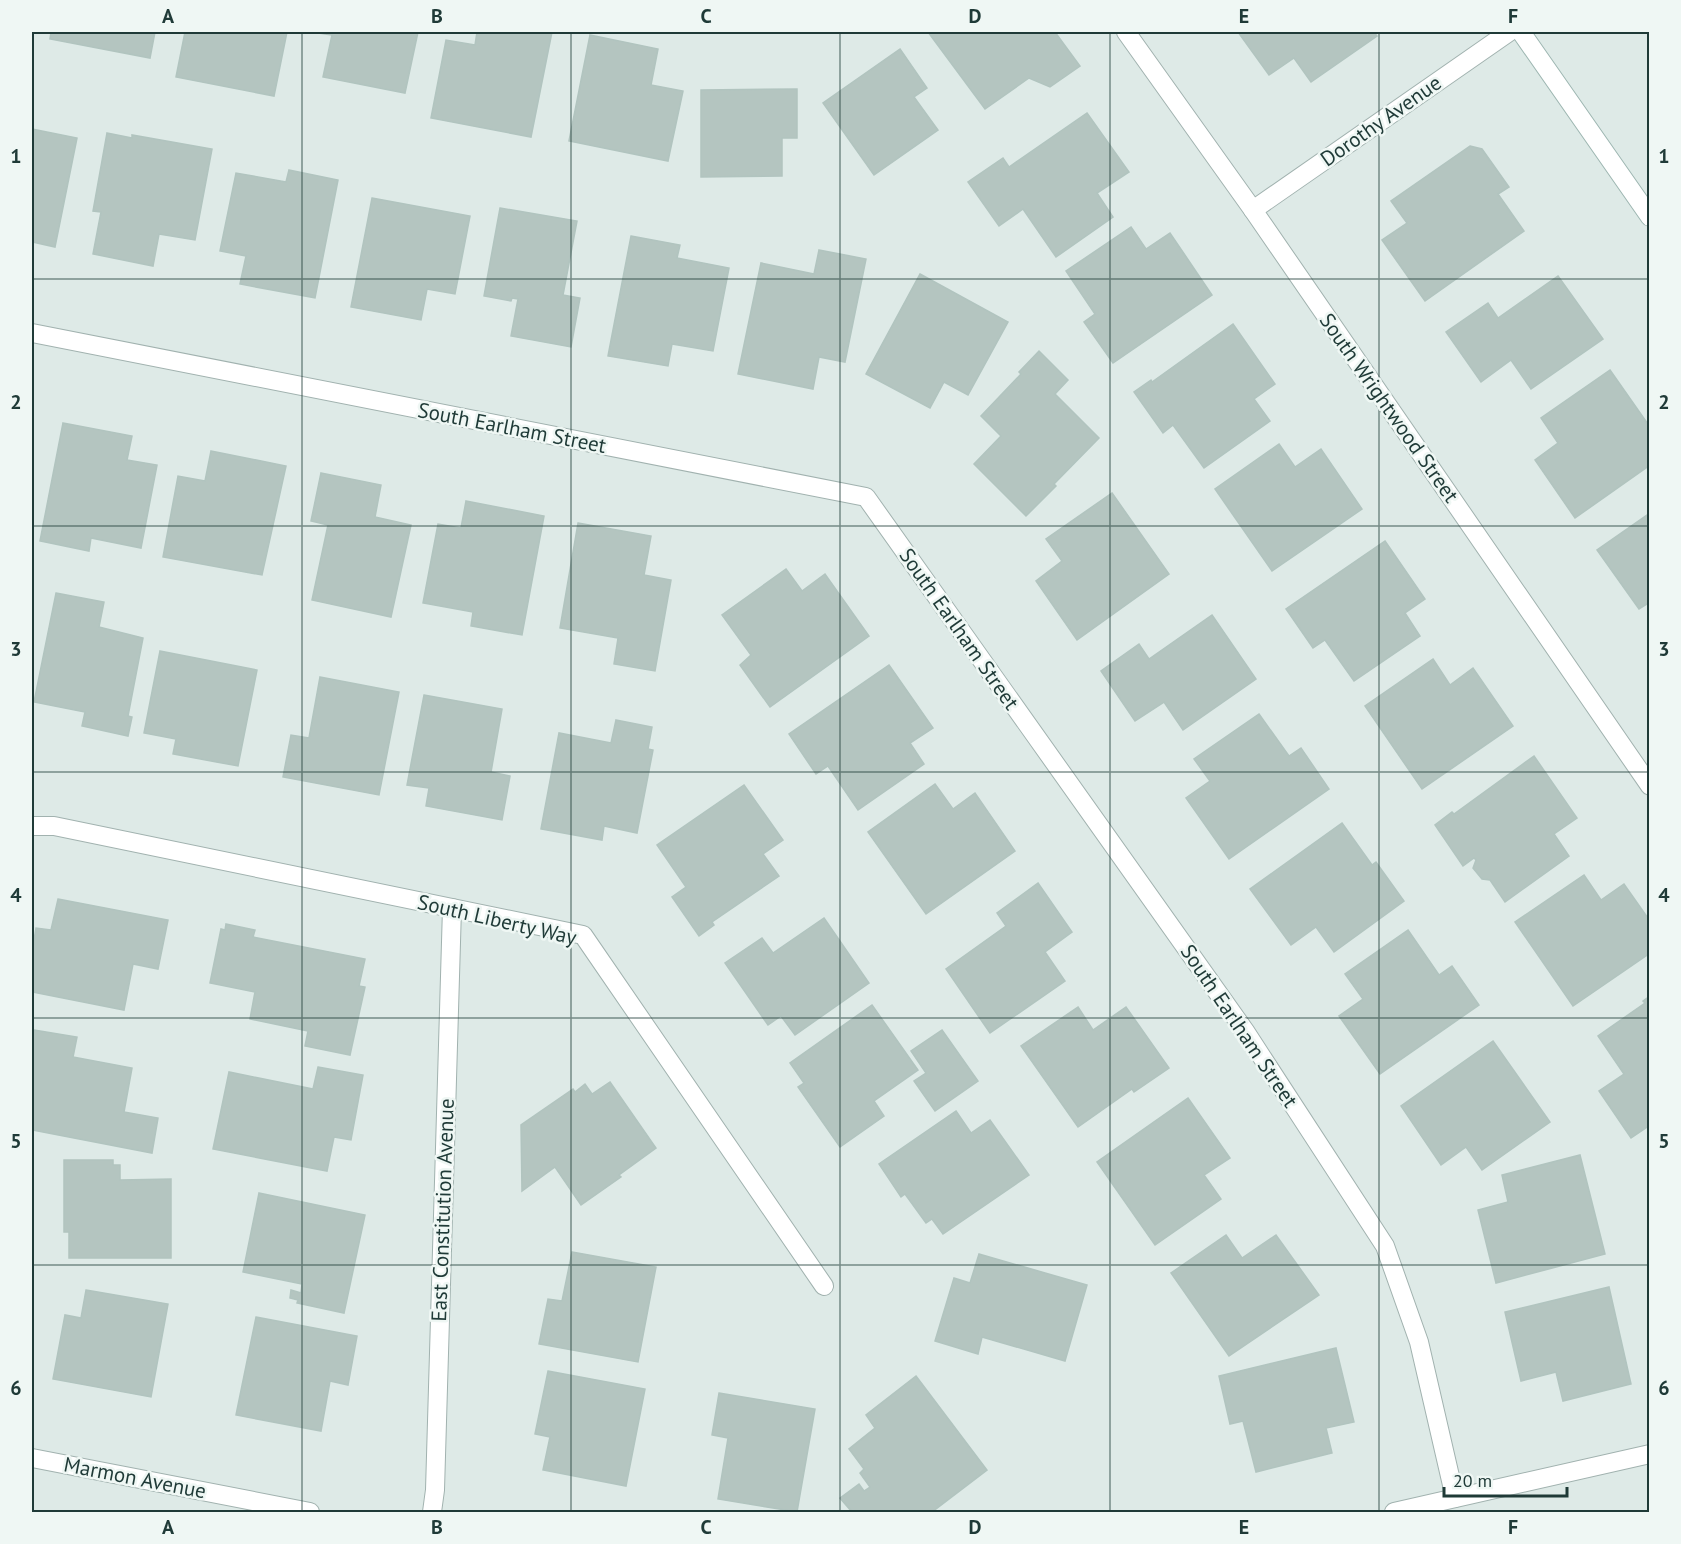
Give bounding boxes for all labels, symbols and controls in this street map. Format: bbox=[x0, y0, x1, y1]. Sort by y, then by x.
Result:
text: A bbox=[162, 3, 175, 29]
text: B bbox=[431, 3, 443, 29]
text: C bbox=[700, 3, 712, 29]
text: D bbox=[969, 3, 982, 29]
text: E bbox=[1239, 3, 1249, 29]
text: F bbox=[1508, 3, 1518, 29]
street label: Dorothy Avenue bbox=[1315, 69, 1446, 172]
text: 1 bbox=[10, 143, 22, 169]
text: 1 bbox=[1658, 143, 1670, 169]
street label: South Wrightwood Street bbox=[1314, 308, 1465, 508]
text: 2 bbox=[10, 389, 22, 415]
text: 2 bbox=[1658, 389, 1670, 415]
street label: South Earlham Street bbox=[416, 396, 608, 459]
street label: South Earlham Street bbox=[894, 543, 1025, 715]
text: 3 bbox=[10, 636, 22, 662]
text: 3 bbox=[1658, 636, 1670, 662]
text: 4 bbox=[10, 882, 22, 908]
text: 4 bbox=[1658, 882, 1670, 908]
street label: South Liberty Way bbox=[415, 888, 579, 951]
street label: South Earlham Street bbox=[1175, 939, 1304, 1112]
street label: East Constitution Avenue bbox=[425, 1098, 460, 1322]
text: 5 bbox=[10, 1128, 22, 1154]
text: 5 bbox=[1658, 1128, 1670, 1154]
text: 6 bbox=[10, 1375, 22, 1401]
text: 6 bbox=[1658, 1375, 1670, 1401]
street label: Marmon Avenue bbox=[62, 1450, 209, 1505]
scale bar bbox=[1444, 1460, 1567, 1498]
text: 20 m bbox=[1453, 1469, 1492, 1492]
text: A bbox=[162, 1514, 175, 1540]
text: B bbox=[431, 1514, 443, 1540]
text: C bbox=[700, 1514, 712, 1540]
text: D bbox=[969, 1514, 982, 1540]
text: E bbox=[1239, 1514, 1249, 1540]
text: F bbox=[1508, 1514, 1518, 1540]

